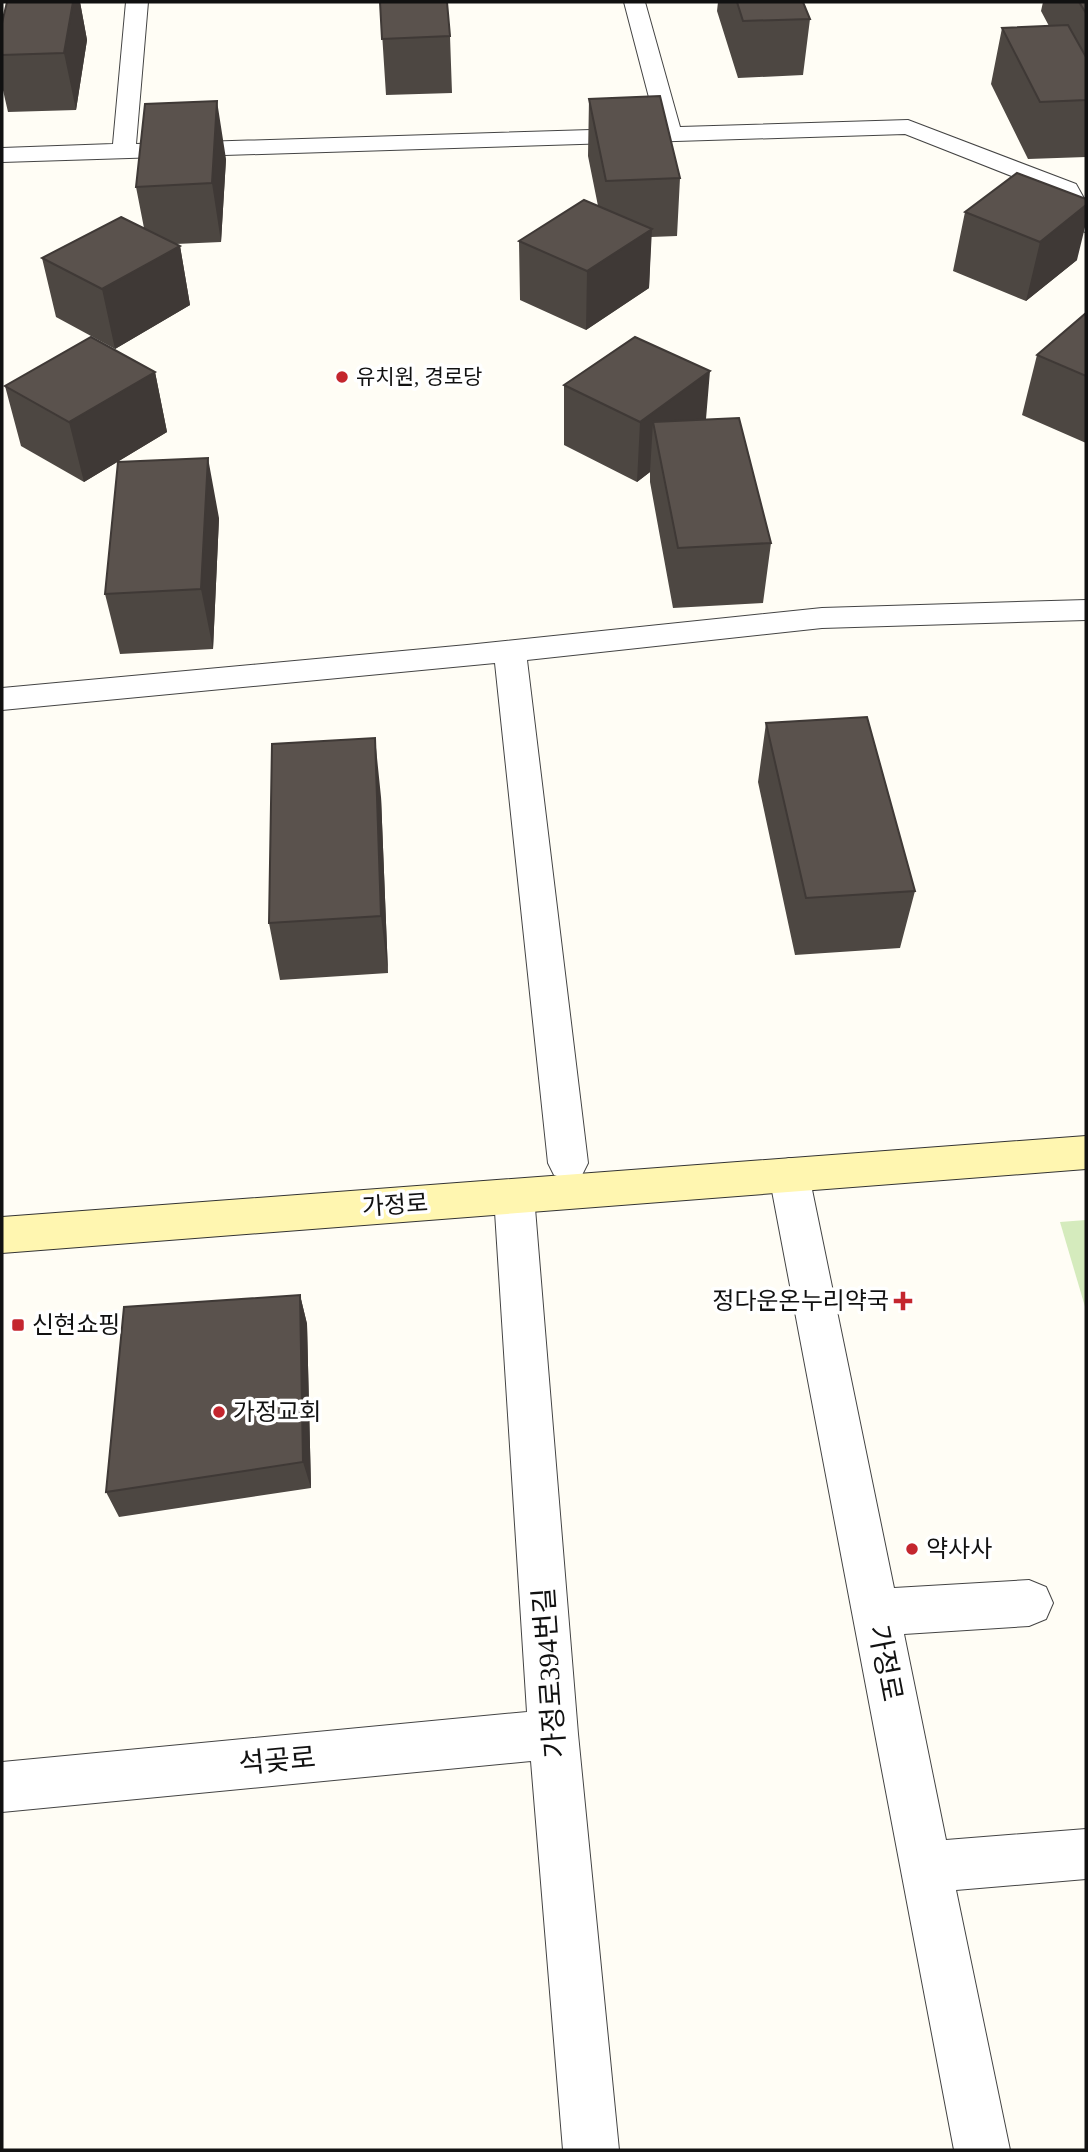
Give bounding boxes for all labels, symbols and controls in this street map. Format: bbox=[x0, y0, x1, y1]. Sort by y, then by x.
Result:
place label: 유치원, 경로당 bbox=[356, 365, 482, 389]
marker: 유치원, 경로당 bbox=[334, 369, 350, 385]
street label: 가정로 bbox=[361, 1190, 429, 1220]
place label: 정다운온누리약국 bbox=[712, 1288, 889, 1314]
marker: 정다운온누리약국 bbox=[895, 1293, 911, 1309]
place label: 신현쇼핑 bbox=[32, 1312, 120, 1338]
marker: 신현쇼핑 bbox=[10, 1317, 26, 1333]
place label: 가정교회 bbox=[233, 1399, 321, 1425]
marker: 가정교회 bbox=[211, 1404, 227, 1420]
place label: 약사사 bbox=[926, 1536, 992, 1562]
marker: 약사사 bbox=[904, 1541, 920, 1557]
street label: 가정로394번길 bbox=[528, 1587, 571, 1759]
street label: 가정로 bbox=[863, 1622, 908, 1704]
street label: 석곶로 bbox=[237, 1742, 317, 1779]

